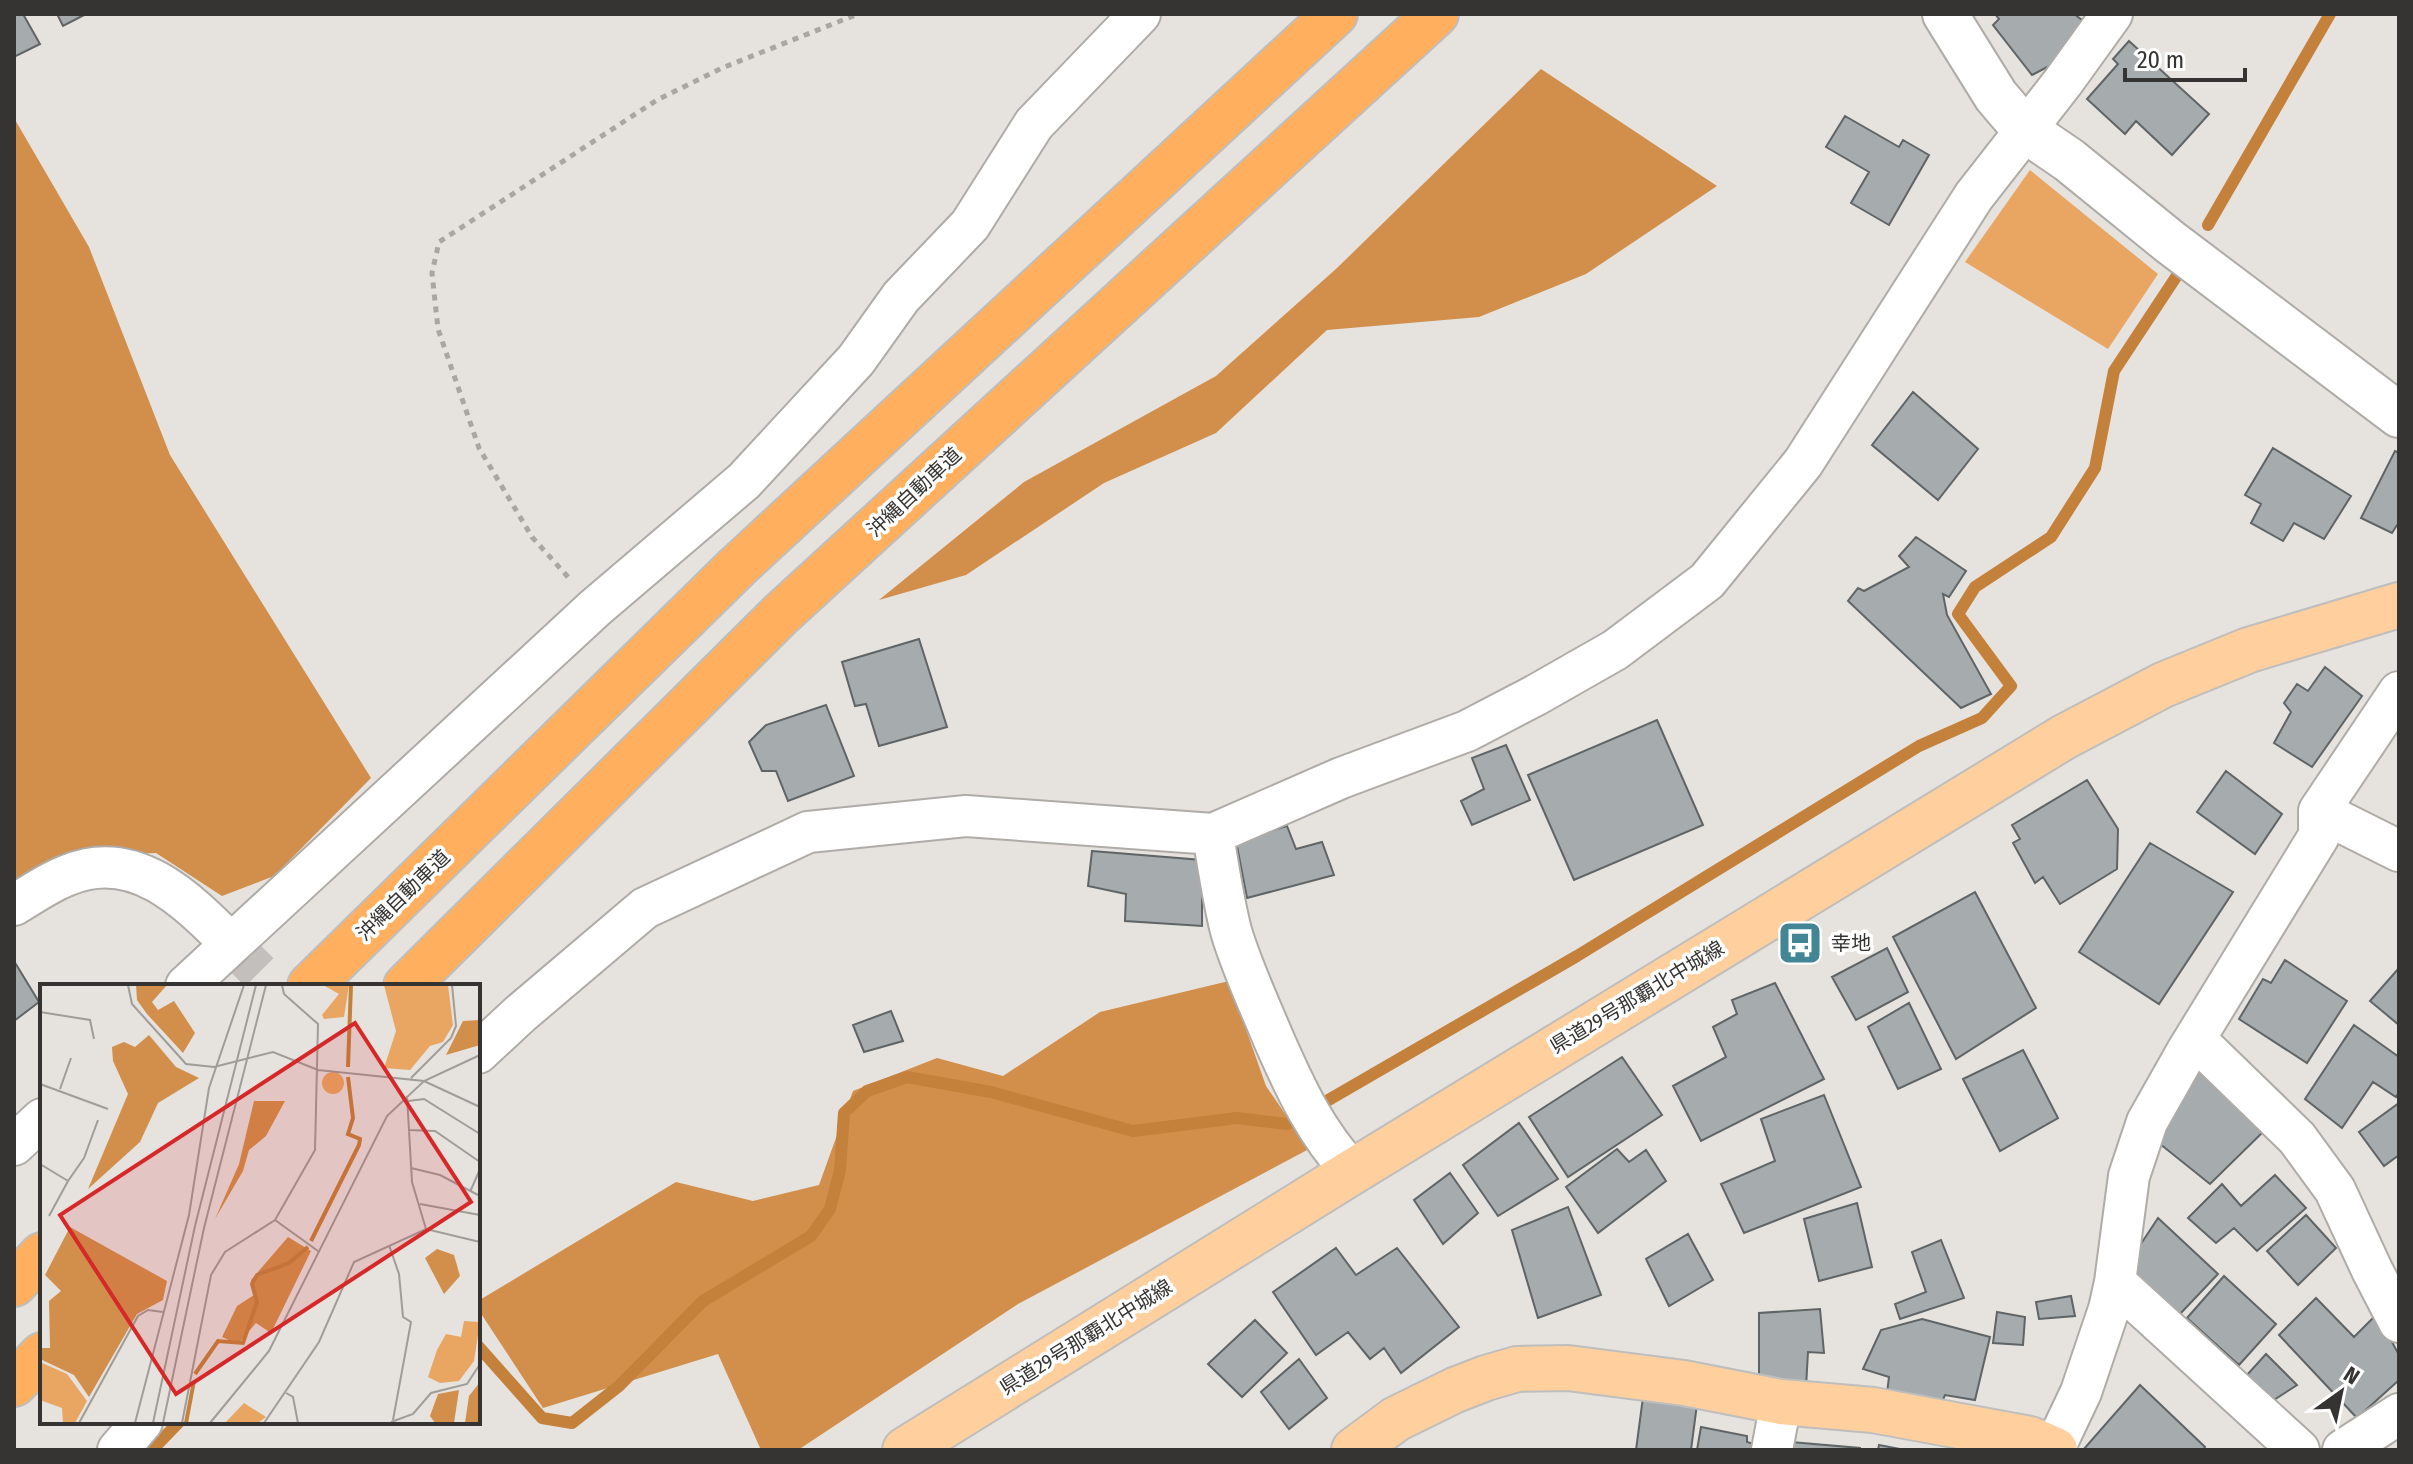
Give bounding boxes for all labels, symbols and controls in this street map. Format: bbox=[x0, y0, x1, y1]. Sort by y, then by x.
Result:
scale bar bbox=[2125, 32, 2245, 82]
text: 20 m bbox=[2137, 46, 2184, 74]
street label: 沖縄自動車道 bbox=[862, 442, 966, 542]
street label: 沖縄自動車道 bbox=[352, 845, 454, 945]
bus stop icon: 幸地 bbox=[1776, 919, 1824, 967]
place label: 幸地 bbox=[1831, 931, 1871, 955]
street label: 県道29号那覇北中城線 bbox=[1546, 936, 1728, 1058]
inset map bbox=[40, 984, 480, 1424]
street label: 県道29号那覇北中城線 bbox=[996, 1274, 1176, 1400]
north arrow bbox=[2301, 1352, 2381, 1432]
text: N bbox=[2339, 1361, 2365, 1391]

